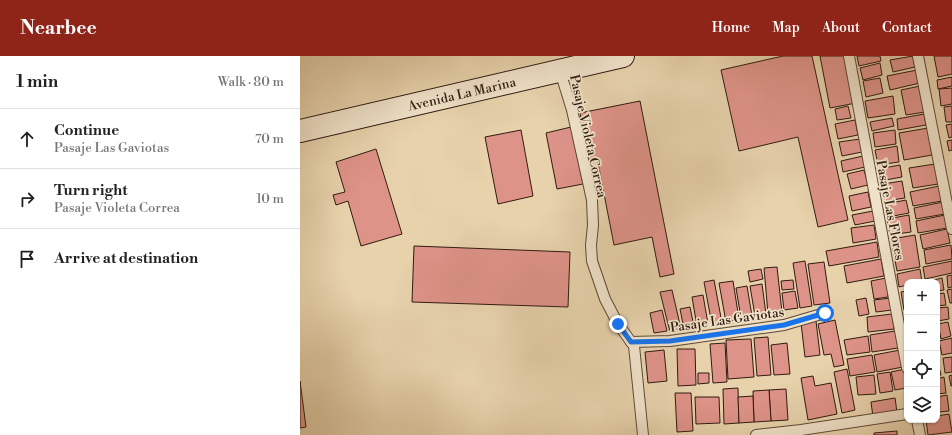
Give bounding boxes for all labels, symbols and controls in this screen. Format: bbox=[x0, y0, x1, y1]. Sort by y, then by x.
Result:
text: Nearbee bbox=[20, 16, 97, 40]
text: Home bbox=[712, 19, 750, 37]
text: Map bbox=[772, 19, 800, 37]
text: About bbox=[822, 19, 860, 37]
text: Contact bbox=[882, 19, 932, 37]
text: 1 min bbox=[16, 71, 58, 93]
street label: Pasaje Violeta Correa bbox=[566, 73, 610, 200]
text: Walk · 80 m bbox=[218, 74, 284, 90]
street label: Avenida La Marina bbox=[405, 74, 518, 115]
text: Continue bbox=[54, 121, 119, 140]
icon: ahead bbox=[16, 128, 38, 150]
text: 70 m bbox=[255, 131, 284, 147]
text: Pasaje Las Gaviotas bbox=[54, 140, 169, 156]
street label: Pasaje Las Flores bbox=[872, 159, 908, 262]
text: Turn right bbox=[54, 181, 128, 200]
icon: right bbox=[16, 188, 38, 210]
text: 10 m bbox=[256, 191, 284, 207]
text: Pasaje Violeta Correa bbox=[54, 200, 180, 216]
icon: arrive bbox=[16, 248, 38, 270]
text: Arrive at destination bbox=[54, 249, 198, 268]
map controls bbox=[904, 279, 940, 423]
button: + bbox=[904, 279, 940, 315]
street label: Pasaje Las Gaviotas bbox=[669, 304, 786, 336]
route start bbox=[816, 304, 834, 322]
route end bbox=[609, 315, 627, 333]
button: − bbox=[904, 315, 940, 351]
button: locate bbox=[904, 351, 940, 387]
button: layers bbox=[904, 387, 940, 423]

